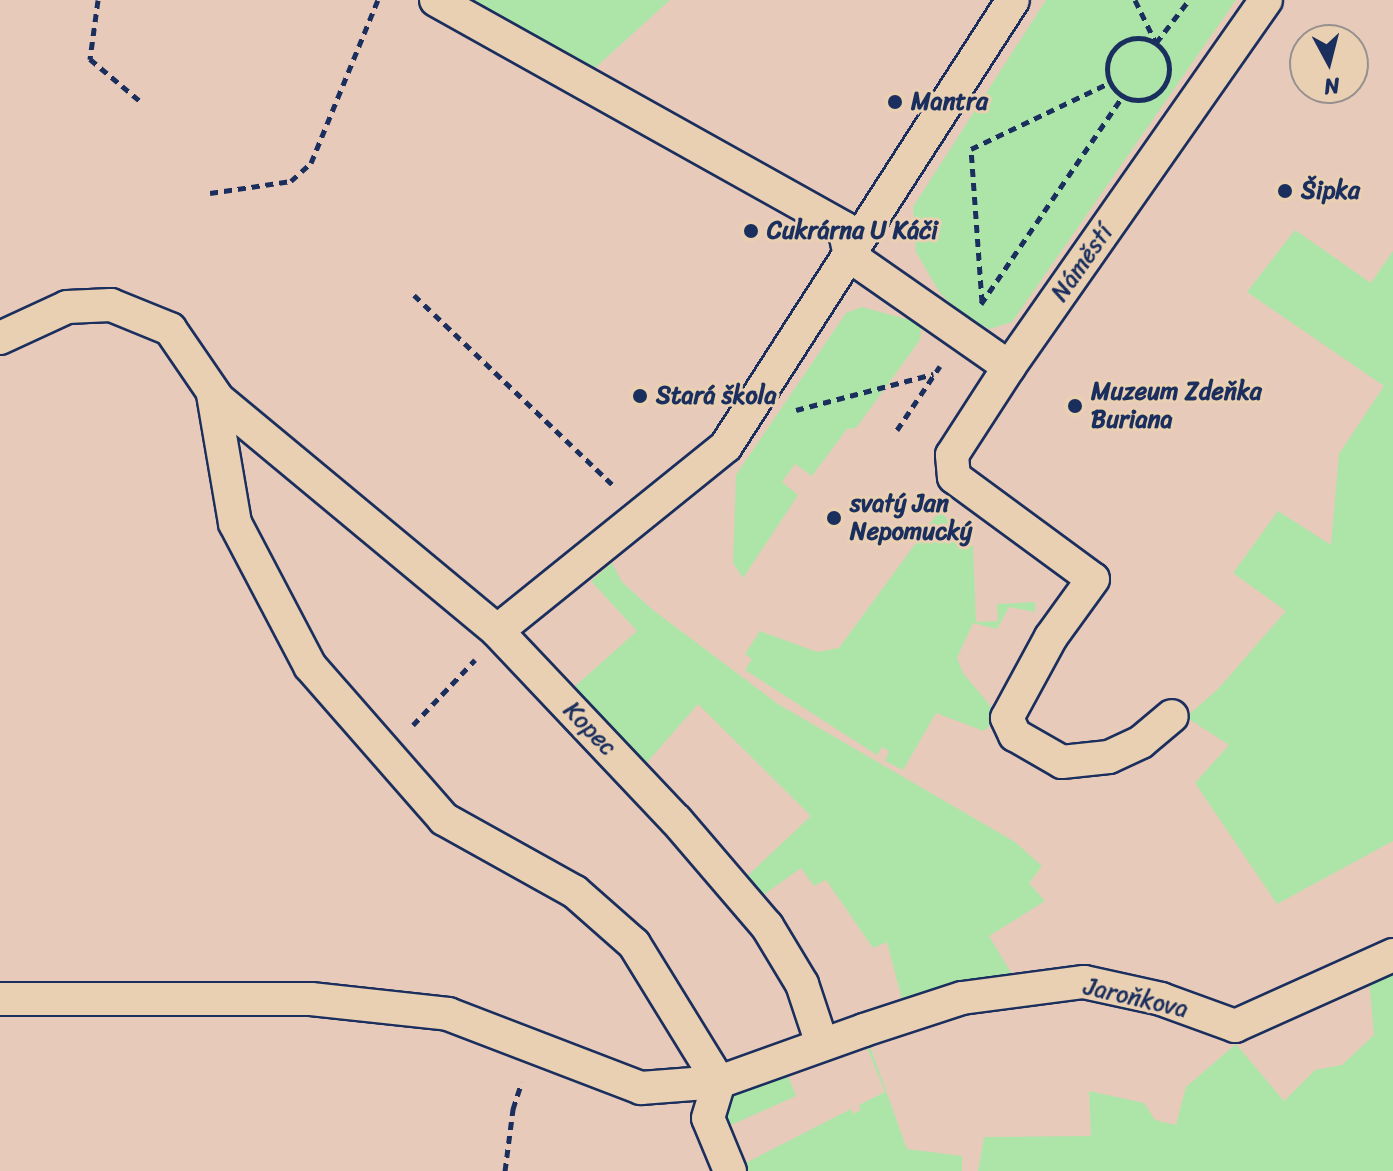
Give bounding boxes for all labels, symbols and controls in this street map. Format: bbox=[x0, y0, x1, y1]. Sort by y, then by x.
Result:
north arrow bbox=[1289, 24, 1369, 104]
text: N bbox=[1322, 66, 1342, 107]
place label: Mantra bbox=[911, 88, 988, 116]
marker: Mantra bbox=[886, 93, 904, 111]
place label: Šipka bbox=[1301, 177, 1360, 205]
marker: Šipka bbox=[1276, 182, 1294, 200]
place label: Cukrárna U Káči bbox=[767, 217, 938, 245]
street label: Náměstí bbox=[1045, 219, 1119, 307]
marker: Cukrárna U Káči bbox=[742, 222, 760, 240]
place label: Muzeum Zdeňka Buriana bbox=[1091, 378, 1260, 434]
place label: Stará škola bbox=[656, 382, 777, 410]
marker: Stará škola bbox=[631, 387, 649, 405]
marker: Muzeum Zdeňka Buriana bbox=[1066, 397, 1084, 415]
place label: svatý Jan Nepomucký bbox=[850, 490, 972, 546]
marker: svatý Jan Nepomucký bbox=[825, 509, 843, 527]
street label: Kopec bbox=[557, 696, 623, 762]
street label: Jaroňkova bbox=[1081, 972, 1191, 1024]

